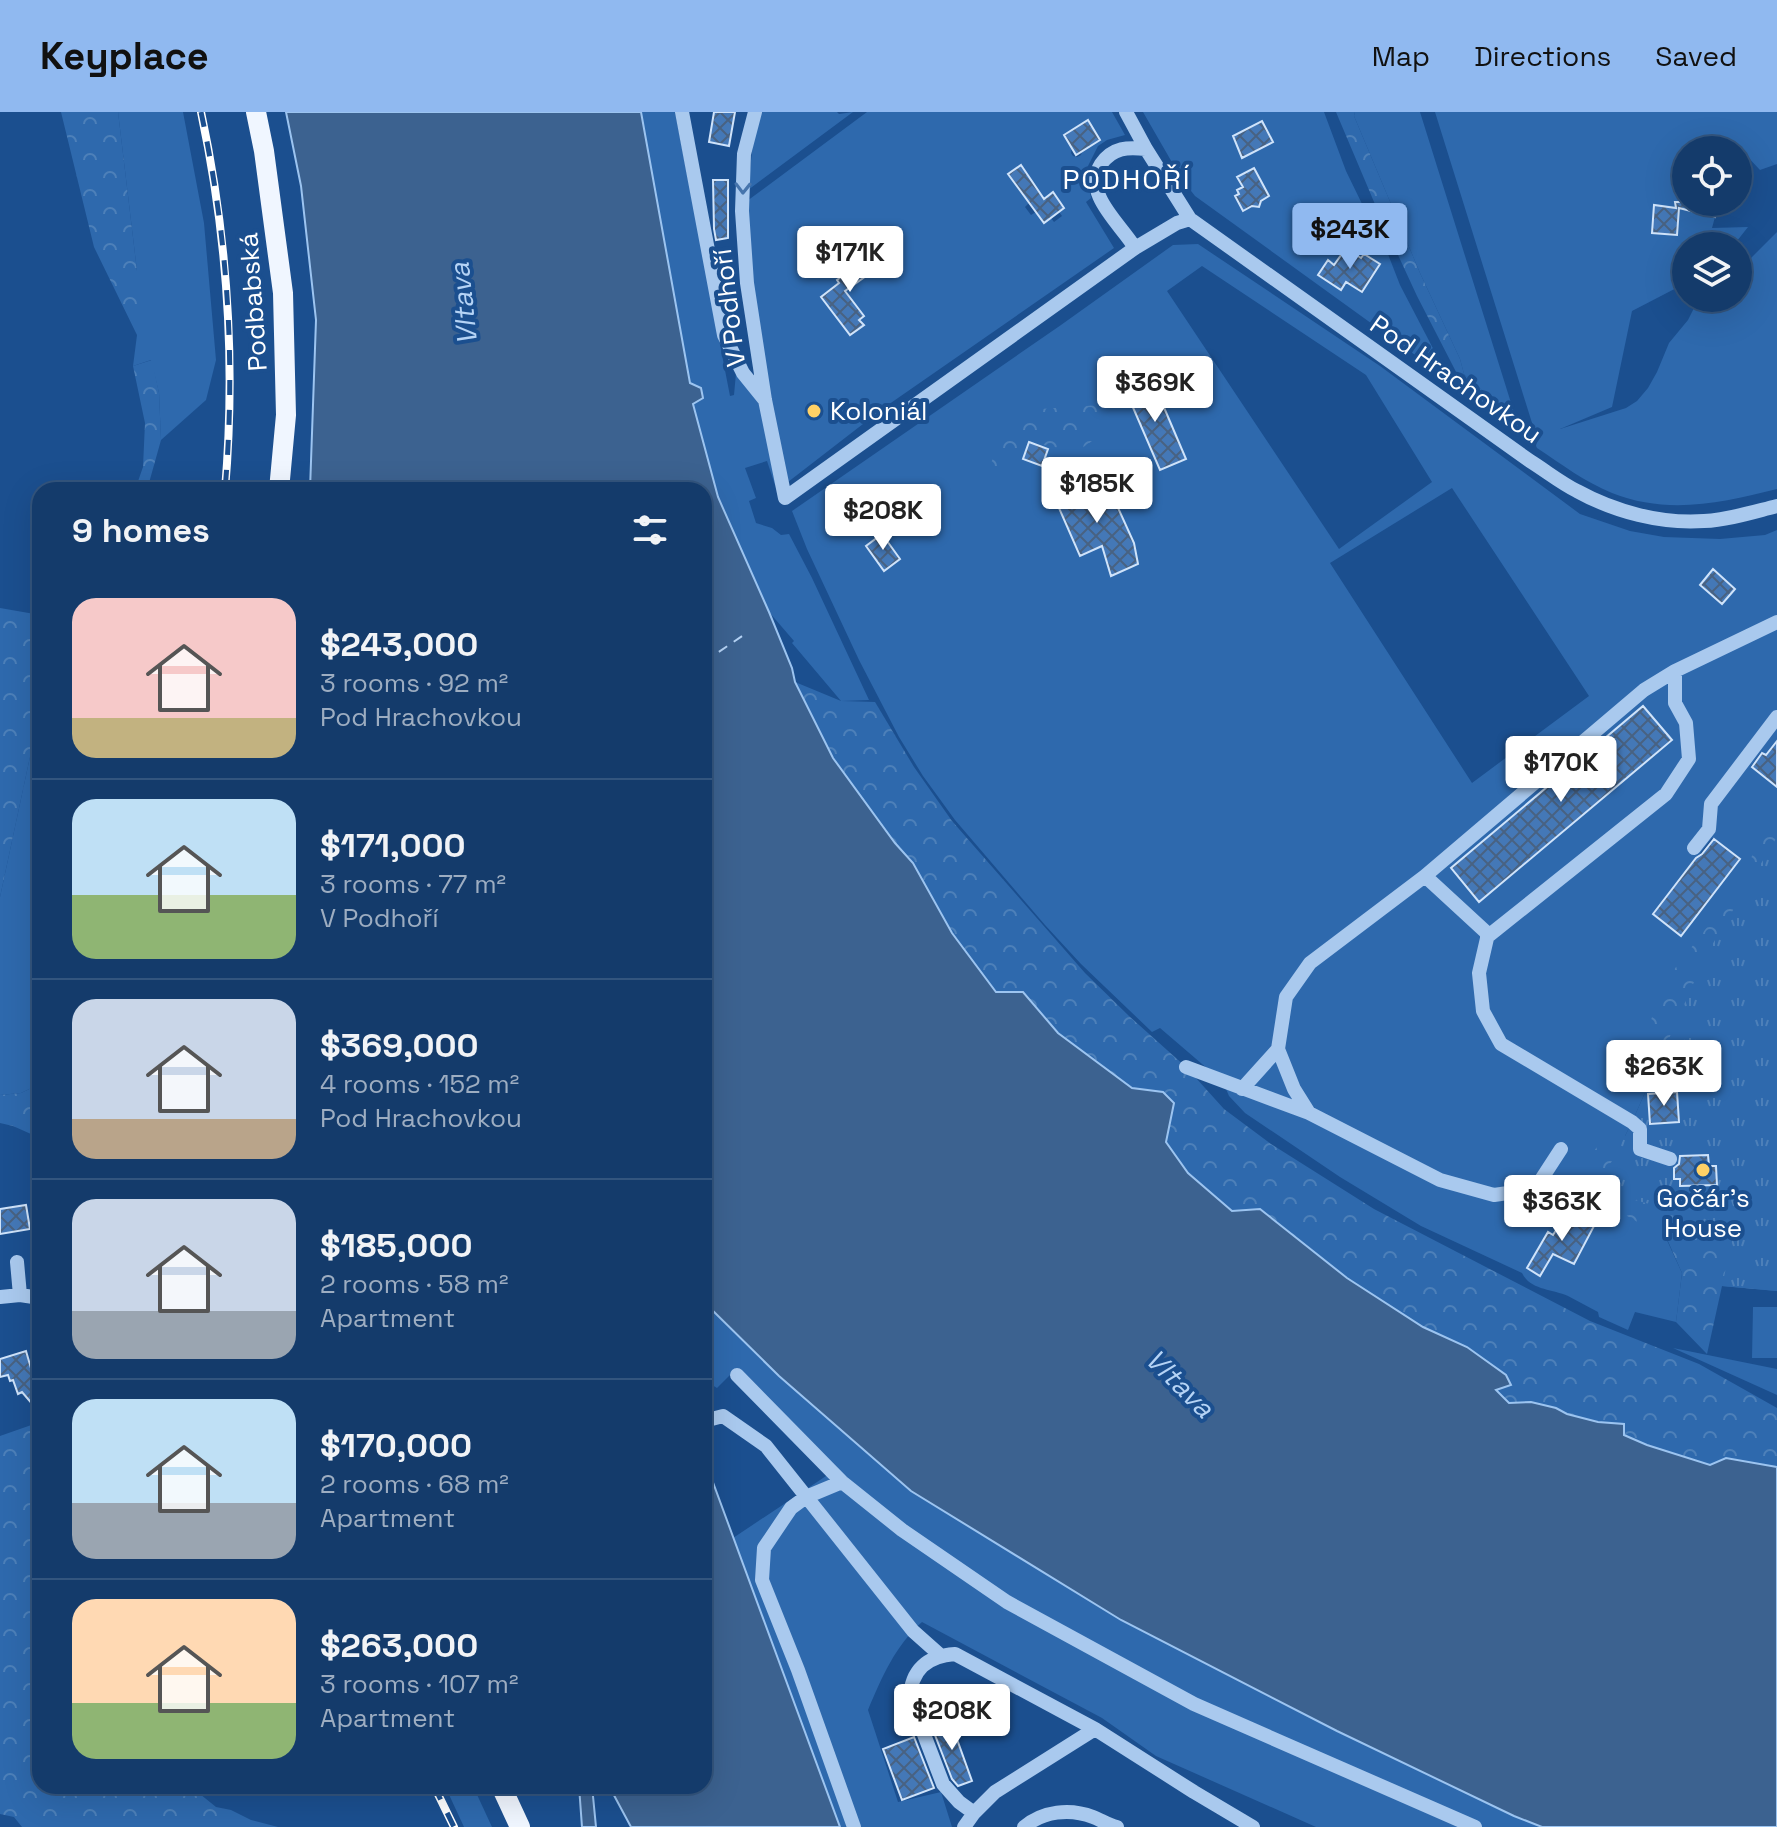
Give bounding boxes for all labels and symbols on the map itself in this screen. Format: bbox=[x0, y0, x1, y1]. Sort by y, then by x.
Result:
district label: PODHOŘÍ bbox=[1062, 161, 1192, 197]
one-way arrow bbox=[734, 182, 752, 195]
pin: $243K bbox=[1294, 203, 1406, 271]
pin: $171K bbox=[794, 226, 906, 294]
street label: Podbabská bbox=[231, 232, 275, 372]
street label: V Podhoří bbox=[705, 246, 753, 369]
water label: Vltava bbox=[441, 260, 485, 347]
street label: Pod Hrachovkou bbox=[1364, 307, 1548, 451]
pin: $369K bbox=[1099, 356, 1211, 424]
place label: Koloniál bbox=[830, 394, 927, 428]
marker: Koloniál bbox=[805, 402, 823, 420]
pin: $185K bbox=[1041, 457, 1153, 525]
pin: $208K bbox=[827, 484, 939, 552]
pin: $170K bbox=[1505, 736, 1617, 804]
pin: $263K bbox=[1608, 1040, 1720, 1108]
marker: Gočár's House bbox=[1694, 1161, 1712, 1179]
pin: $363K bbox=[1506, 1175, 1618, 1243]
place label: Gočár's House bbox=[1656, 1181, 1750, 1245]
water label: Vltava bbox=[1138, 1341, 1223, 1426]
pin: $208K bbox=[896, 1684, 1008, 1752]

